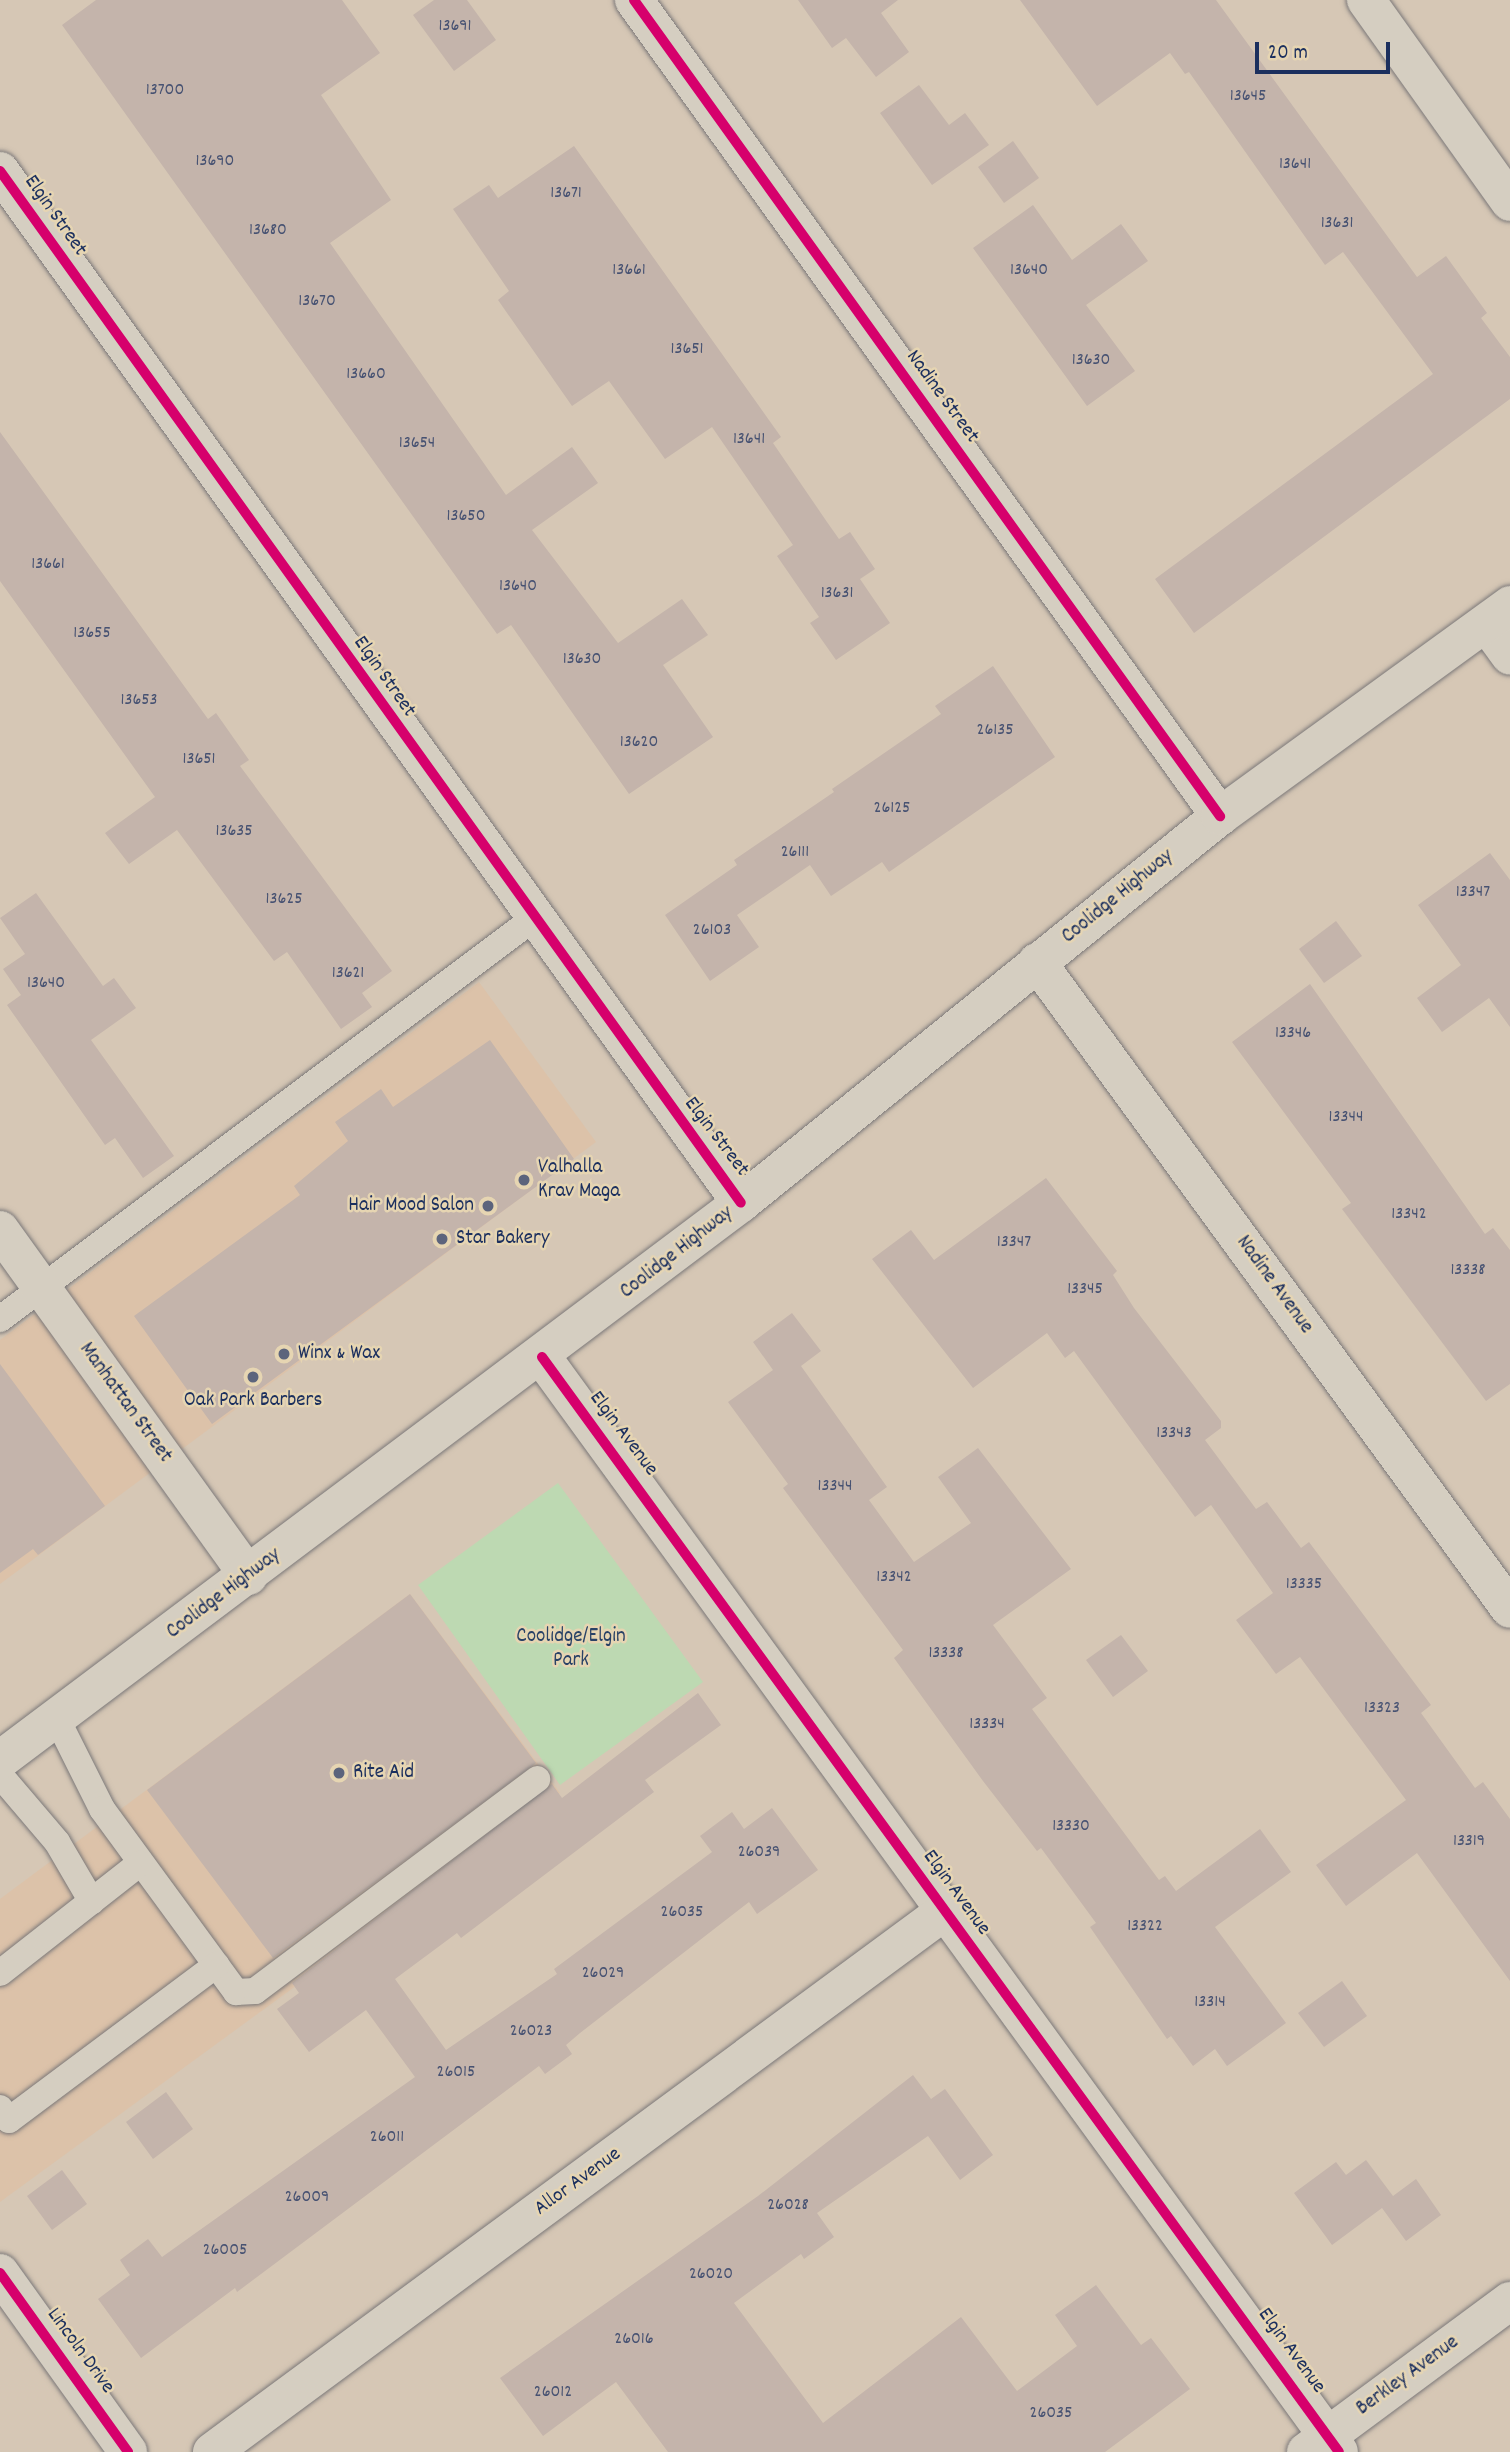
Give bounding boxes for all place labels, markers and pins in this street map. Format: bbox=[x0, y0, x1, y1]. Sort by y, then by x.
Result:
place label: Valhalla Krav Maga bbox=[538, 1155, 620, 1205]
marker: Valhalla Krav Maga bbox=[516, 1172, 532, 1188]
place label: Hair Mood Salon bbox=[348, 1193, 474, 1219]
marker: Hair Mood Salon bbox=[480, 1198, 496, 1214]
place label: Star Bakery bbox=[456, 1226, 549, 1252]
marker: Star Bakery bbox=[434, 1231, 450, 1247]
place label: Winx & Wax bbox=[298, 1341, 380, 1367]
marker: Winx & Wax bbox=[276, 1346, 292, 1362]
marker: Oak Park Barbers bbox=[245, 1369, 261, 1385]
place label: Oak Park Barbers bbox=[184, 1388, 322, 1414]
place label: Rite Aid bbox=[353, 1760, 414, 1786]
marker: Rite Aid bbox=[331, 1765, 347, 1781]

